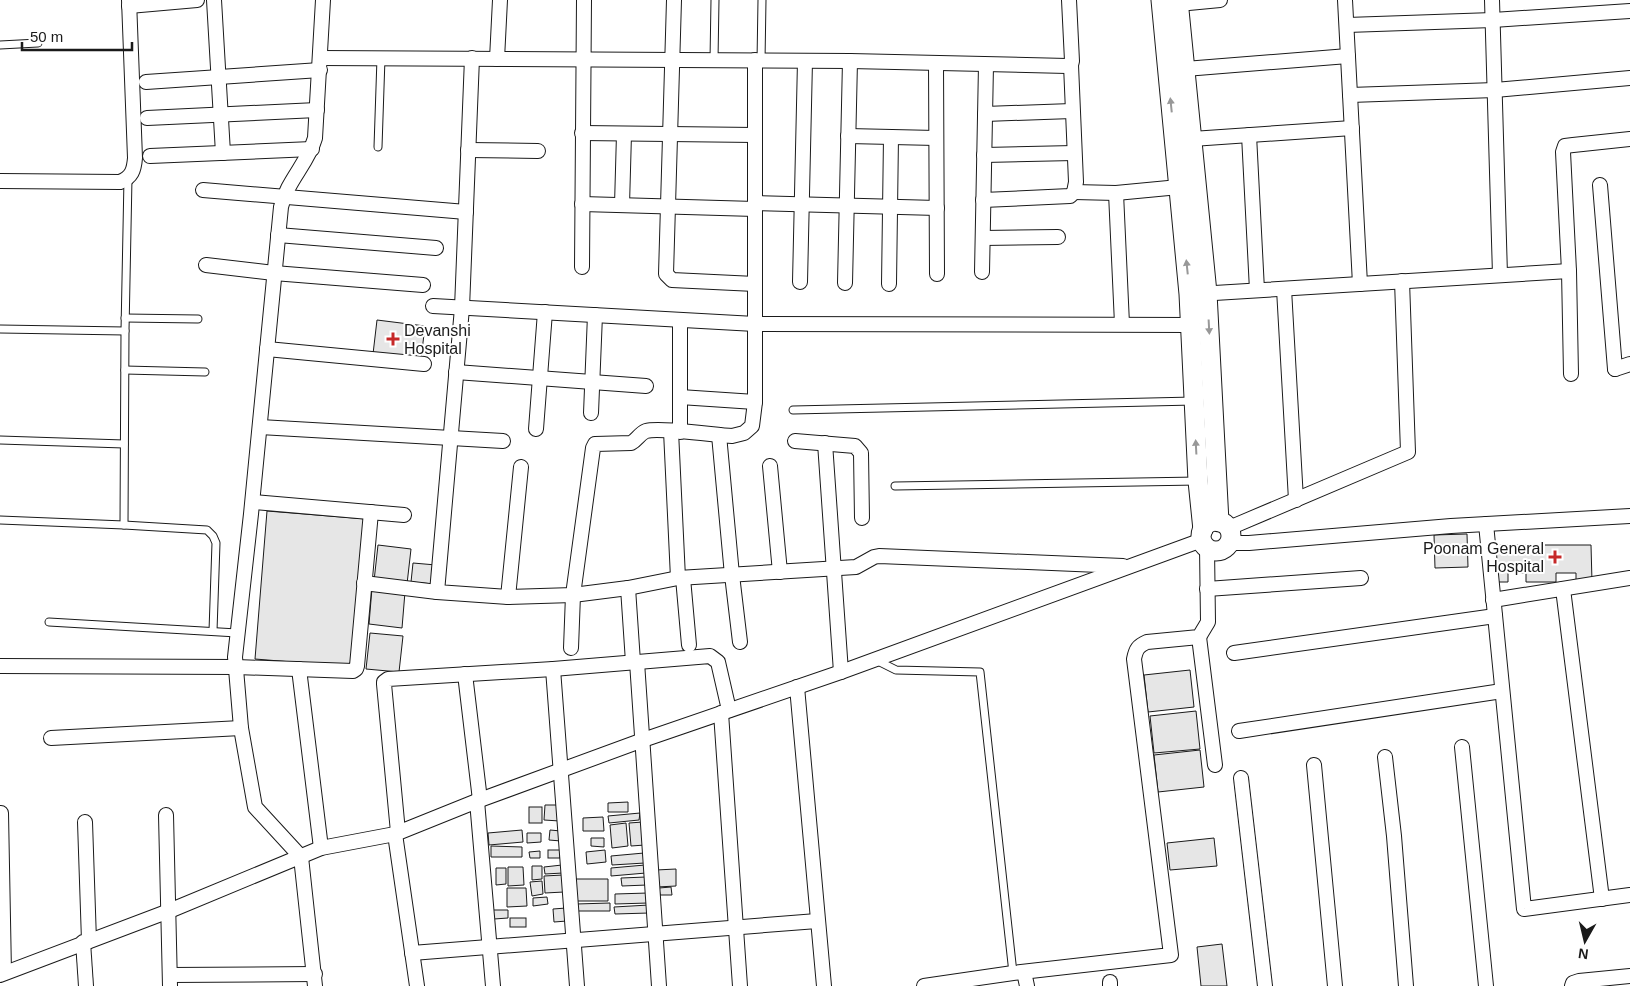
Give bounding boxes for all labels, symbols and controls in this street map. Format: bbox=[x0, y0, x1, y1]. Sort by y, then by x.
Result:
scale bar bbox=[22, 20, 132, 52]
text: 50 m bbox=[30, 28, 63, 45]
one-way arrow bbox=[1167, 97, 1175, 113]
one-way arrow bbox=[1183, 259, 1191, 275]
one-way arrow bbox=[1205, 319, 1213, 335]
place label: Devanshi Hospital bbox=[404, 322, 471, 357]
marker: Devanshi Hospital bbox=[386, 332, 400, 346]
one-way arrow bbox=[1192, 438, 1200, 454]
place label: Poonam General Hospital bbox=[1423, 540, 1544, 575]
marker: Poonam General Hospital bbox=[1548, 550, 1562, 564]
north arrow bbox=[1560, 916, 1610, 966]
text: N bbox=[1577, 945, 1589, 963]

